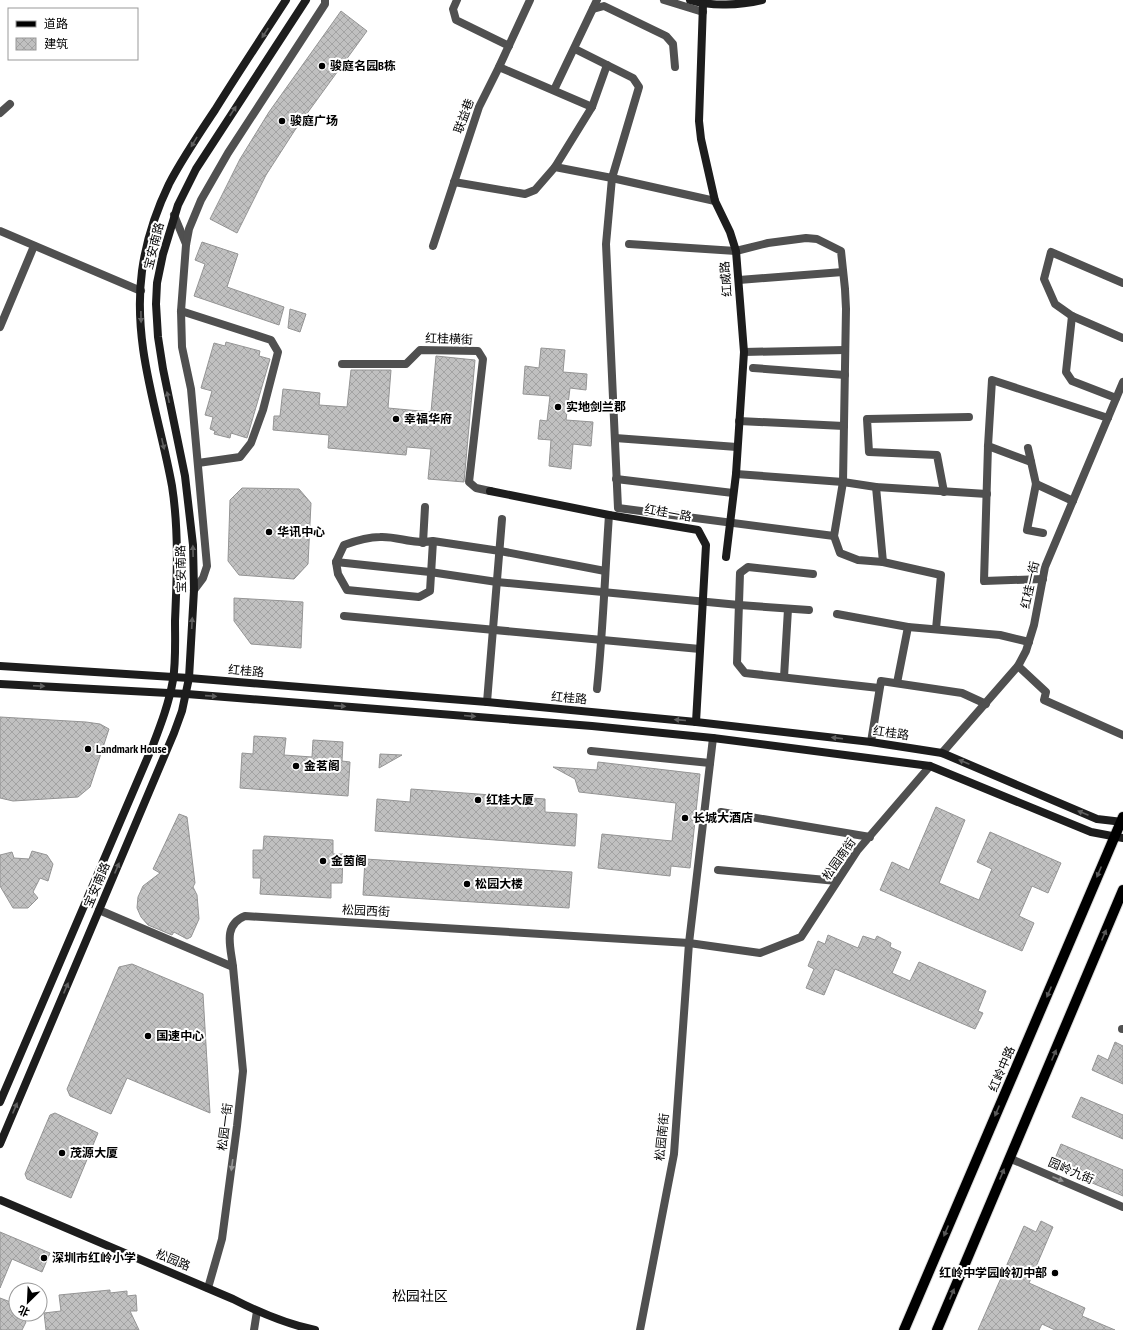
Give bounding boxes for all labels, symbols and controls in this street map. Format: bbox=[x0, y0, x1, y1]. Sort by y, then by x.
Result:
legend bbox=[8, 8, 138, 60]
text: 道路 bbox=[44, 16, 68, 31]
one-way arrow bbox=[261, 27, 268, 38]
text: 建筑 bbox=[44, 36, 68, 51]
place label: 骏庭名园B栋 bbox=[330, 58, 396, 73]
marker: 骏庭名园B栋 bbox=[317, 61, 327, 71]
street label: 联益巷 bbox=[450, 96, 477, 135]
one-way arrow bbox=[230, 105, 237, 117]
place label: 骏庭广场 bbox=[290, 113, 338, 128]
marker: 骏庭广场 bbox=[277, 116, 287, 126]
one-way arrow bbox=[191, 136, 198, 148]
street label: 宝安南路 bbox=[140, 221, 167, 271]
street label: 红威路 bbox=[716, 260, 735, 298]
one-way arrow bbox=[138, 311, 144, 324]
street label: 红桂横街 bbox=[425, 330, 473, 347]
one-way arrow bbox=[165, 391, 171, 403]
place label: 实地剑兰郡 bbox=[566, 399, 626, 414]
marker: 实地剑兰郡 bbox=[553, 402, 563, 412]
place label: 幸福华府 bbox=[404, 411, 452, 426]
marker: 幸福华府 bbox=[391, 414, 401, 424]
one-way arrow bbox=[160, 438, 166, 451]
street label: 红桂一路 bbox=[643, 501, 693, 524]
place label: 华讯中心 bbox=[277, 524, 325, 539]
marker: 华讯中心 bbox=[264, 527, 274, 537]
one-way arrow bbox=[190, 544, 196, 557]
street label: 宝安南路 bbox=[173, 545, 188, 593]
street label: 红桂一街 bbox=[1017, 560, 1042, 610]
one-way arrow bbox=[189, 616, 195, 629]
street label: 红桂路 bbox=[227, 661, 265, 680]
one-way arrow bbox=[33, 683, 45, 690]
street label: 红桂路 bbox=[550, 688, 588, 707]
one-way arrow bbox=[205, 693, 217, 700]
one-way arrow bbox=[334, 703, 346, 709]
one-way arrow bbox=[464, 713, 476, 720]
one-way arrow bbox=[674, 717, 686, 724]
street label: 红桂路 bbox=[872, 723, 910, 742]
one-way arrow bbox=[831, 735, 843, 742]
place label: Landmark House bbox=[96, 741, 167, 756]
marker: Landmark House bbox=[83, 744, 93, 754]
place label: 金茗阁 bbox=[304, 758, 340, 773]
one-way arrow bbox=[958, 759, 969, 765]
marker: 金茗阁 bbox=[291, 761, 301, 771]
place label: 红桂大厦 bbox=[486, 792, 534, 807]
marker: 红桂大厦 bbox=[473, 795, 483, 805]
place label: 长城大酒店 bbox=[693, 810, 753, 825]
one-way arrow bbox=[1078, 810, 1089, 816]
marker: 长城大酒店 bbox=[680, 813, 690, 823]
street label: 松园南街 bbox=[819, 835, 859, 883]
place label: 金茵阁 bbox=[331, 853, 367, 868]
marker: 金茵阁 bbox=[318, 856, 328, 866]
street label: 宝安南路 bbox=[80, 860, 113, 910]
one-way arrow bbox=[114, 863, 120, 874]
one-way arrow bbox=[1096, 867, 1102, 879]
place label: 松园大楼 bbox=[475, 876, 523, 891]
marker: 松园大楼 bbox=[462, 879, 472, 889]
street label: 松园西街 bbox=[342, 902, 390, 919]
one-way arrow bbox=[1102, 928, 1108, 940]
one-way arrow bbox=[63, 982, 69, 994]
one-way arrow bbox=[1046, 987, 1052, 998]
place label: 国速中心 bbox=[156, 1028, 204, 1043]
marker: 国速中心 bbox=[143, 1031, 153, 1041]
street label: 红岭中路 bbox=[985, 1044, 1018, 1094]
one-way arrow bbox=[1051, 1048, 1057, 1060]
one-way arrow bbox=[13, 1101, 19, 1113]
street label: 松园一街 bbox=[214, 1102, 235, 1152]
one-way arrow bbox=[994, 1106, 1000, 1118]
street label: 松园南街 bbox=[652, 1112, 671, 1162]
place label: 茂源大厦 bbox=[70, 1145, 118, 1160]
marker: 茂源大厦 bbox=[57, 1148, 67, 1158]
street label: 园岭九街 bbox=[1046, 1154, 1096, 1187]
one-way arrow bbox=[229, 1159, 235, 1171]
one-way arrow bbox=[999, 1168, 1006, 1180]
one-way arrow bbox=[1052, 1176, 1064, 1182]
one-way arrow bbox=[943, 1225, 949, 1237]
street label: 松园路 bbox=[154, 1246, 193, 1273]
place label: 深圳市红岭小学 bbox=[52, 1250, 136, 1265]
marker: 深圳市红岭小学 bbox=[39, 1253, 49, 1263]
place label: 红岭中学园岭初中部 bbox=[939, 1265, 1047, 1280]
marker: 红岭中学园岭初中部 bbox=[1050, 1268, 1060, 1278]
north arrow bbox=[8, 1282, 48, 1322]
district label: 松园社区 bbox=[392, 1287, 448, 1305]
one-way arrow bbox=[949, 1288, 956, 1300]
text: 北 bbox=[16, 1303, 32, 1320]

